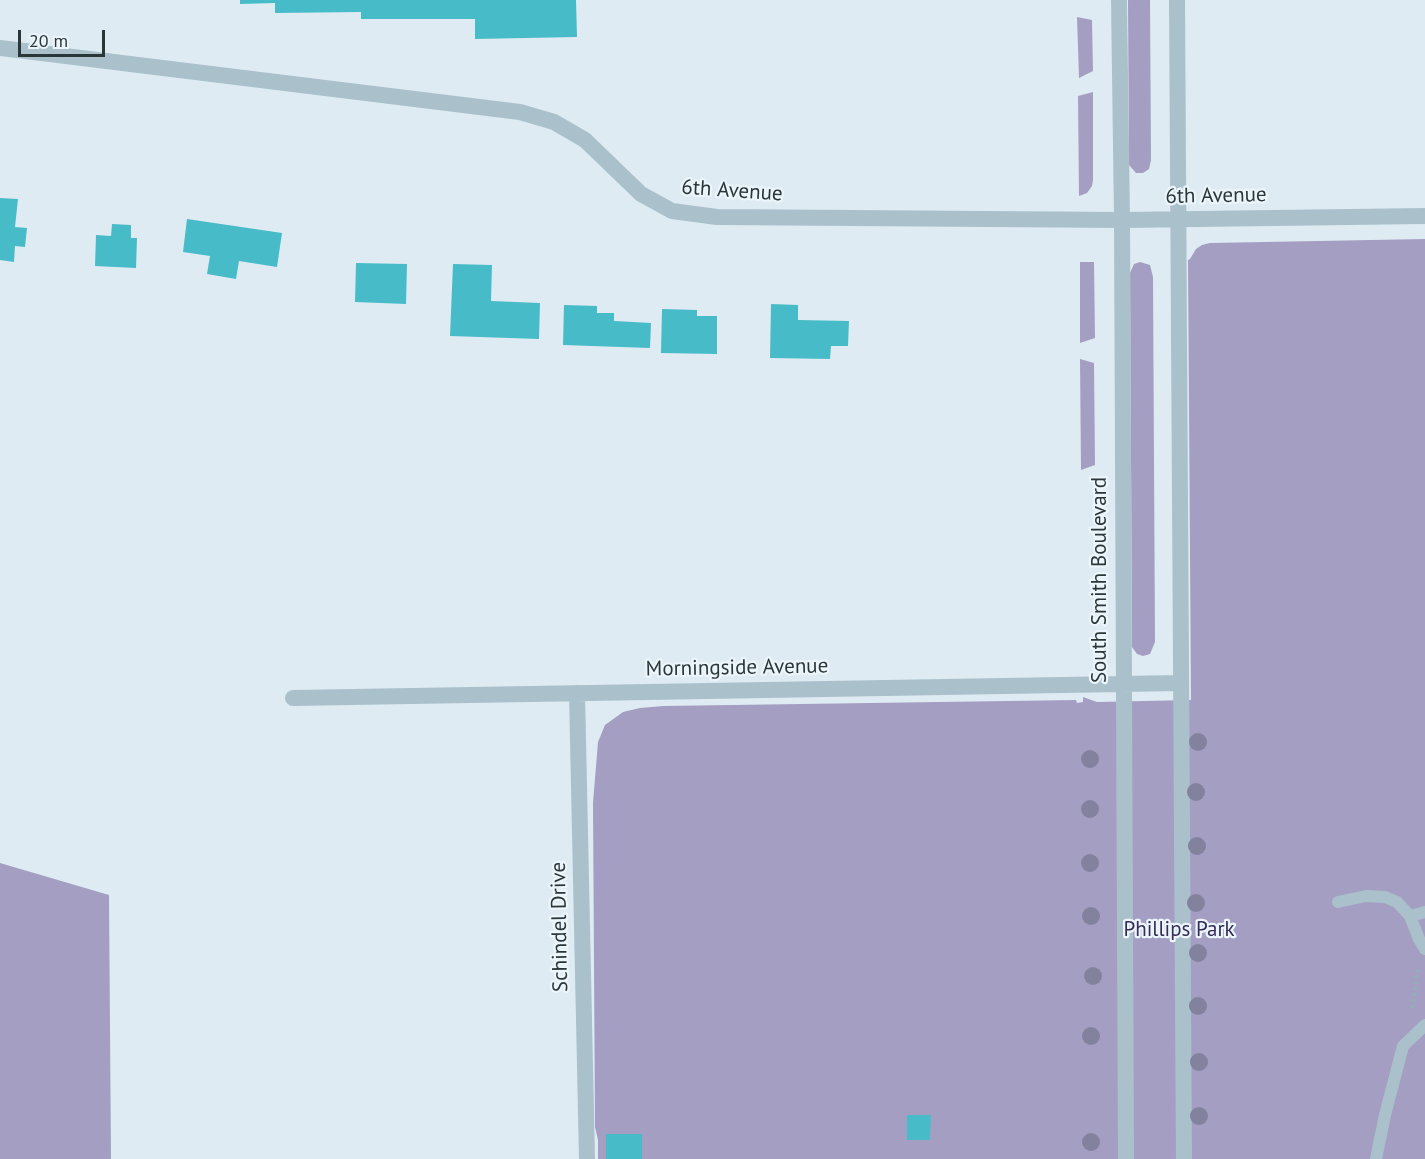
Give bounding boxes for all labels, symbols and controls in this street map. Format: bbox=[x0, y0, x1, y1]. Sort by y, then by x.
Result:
scale bar bbox=[21, 18, 108, 56]
text: 20 m bbox=[29, 29, 68, 52]
street label: 6th Avenue bbox=[681, 175, 783, 207]
street label: 6th Avenue bbox=[1165, 183, 1267, 209]
street label: South Smith Boulevard bbox=[1087, 477, 1113, 683]
street label: Morningside Avenue bbox=[646, 654, 828, 682]
street label: Schindel Drive bbox=[546, 862, 574, 992]
park label: Phillips Park bbox=[1123, 917, 1235, 943]

